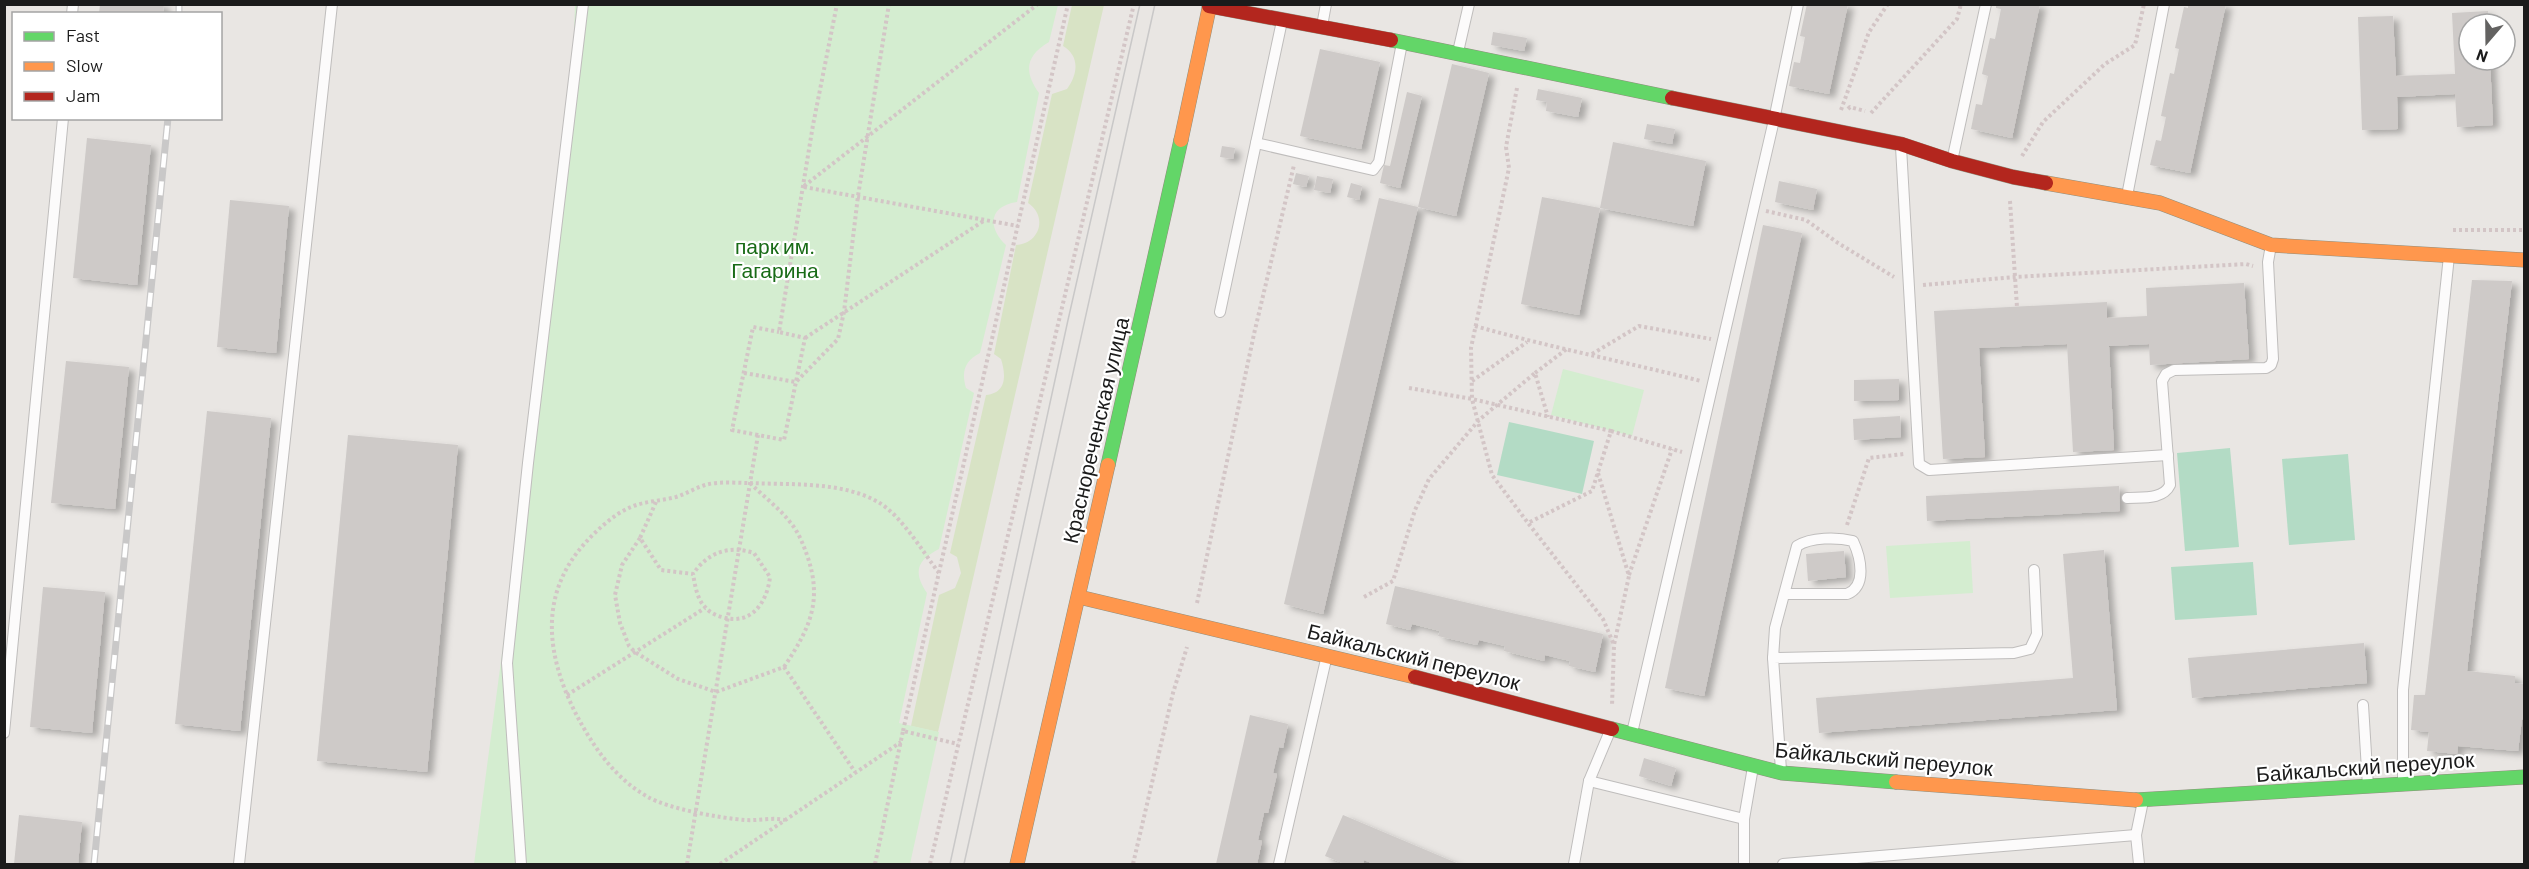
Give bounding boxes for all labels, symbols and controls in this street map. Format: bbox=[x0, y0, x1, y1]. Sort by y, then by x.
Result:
legend bbox=[12, 12, 222, 120]
north arrow bbox=[2457, 12, 2517, 72]
text: Fast bbox=[66, 24, 100, 46]
text: N bbox=[2473, 46, 2490, 67]
text: Slow bbox=[66, 54, 103, 76]
text: Jam bbox=[66, 84, 100, 106]
park label: парк им. Гагарина bbox=[731, 233, 819, 282]
street label: Краснореченская улица bbox=[1057, 314, 1133, 546]
street label: Байкальский переулок bbox=[1305, 617, 1524, 695]
street label: Байкальский переулок bbox=[1774, 736, 1995, 780]
street label: Байкальский переулок bbox=[2255, 746, 2476, 786]

